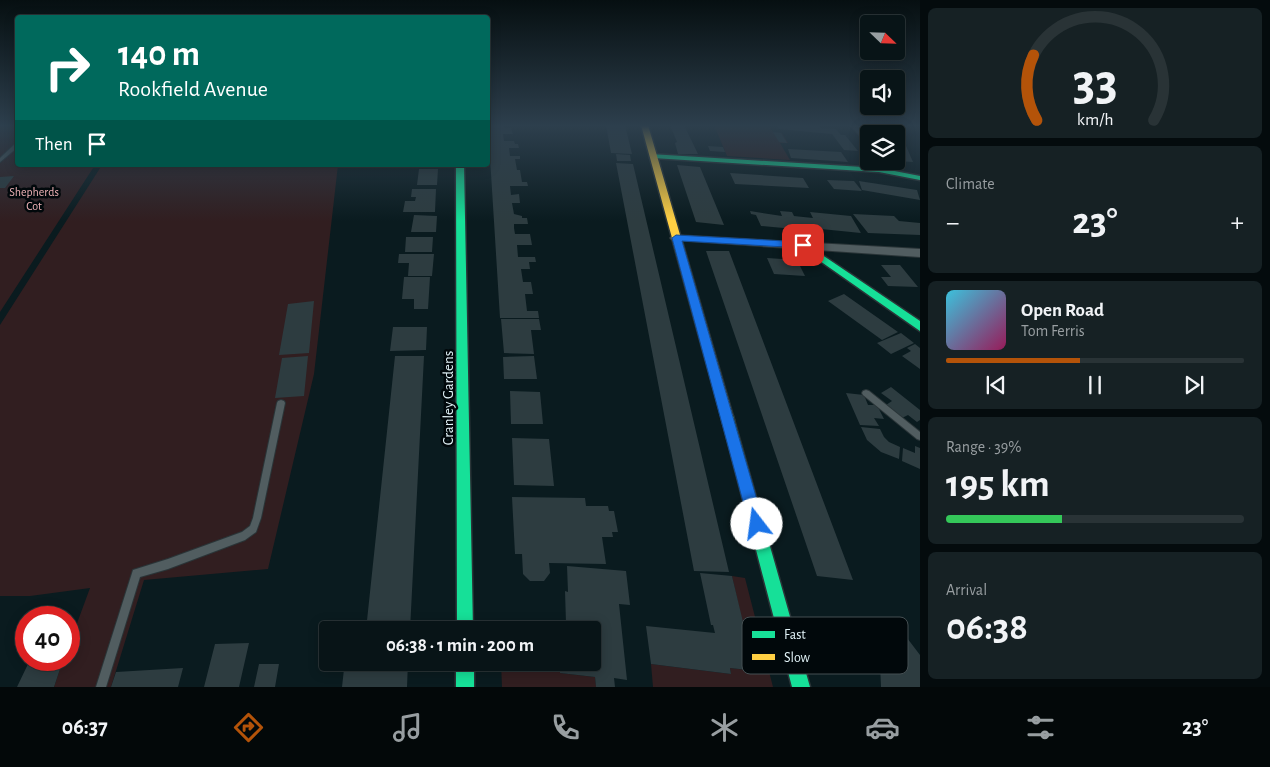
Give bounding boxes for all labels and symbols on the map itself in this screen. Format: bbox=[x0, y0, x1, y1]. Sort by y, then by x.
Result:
north arrow bbox=[860, 15, 905, 60]
park label: Shepherds Cot bbox=[9, 186, 59, 212]
pin bbox=[782, 224, 824, 266]
street label: Cranley Gardens bbox=[441, 351, 456, 445]
position arrow bbox=[730, 497, 782, 549]
speed limit sign: 40 bbox=[15, 606, 80, 671]
legend bbox=[742, 617, 908, 674]
text: Fast bbox=[784, 628, 806, 642]
text: Slow bbox=[784, 651, 811, 665]

